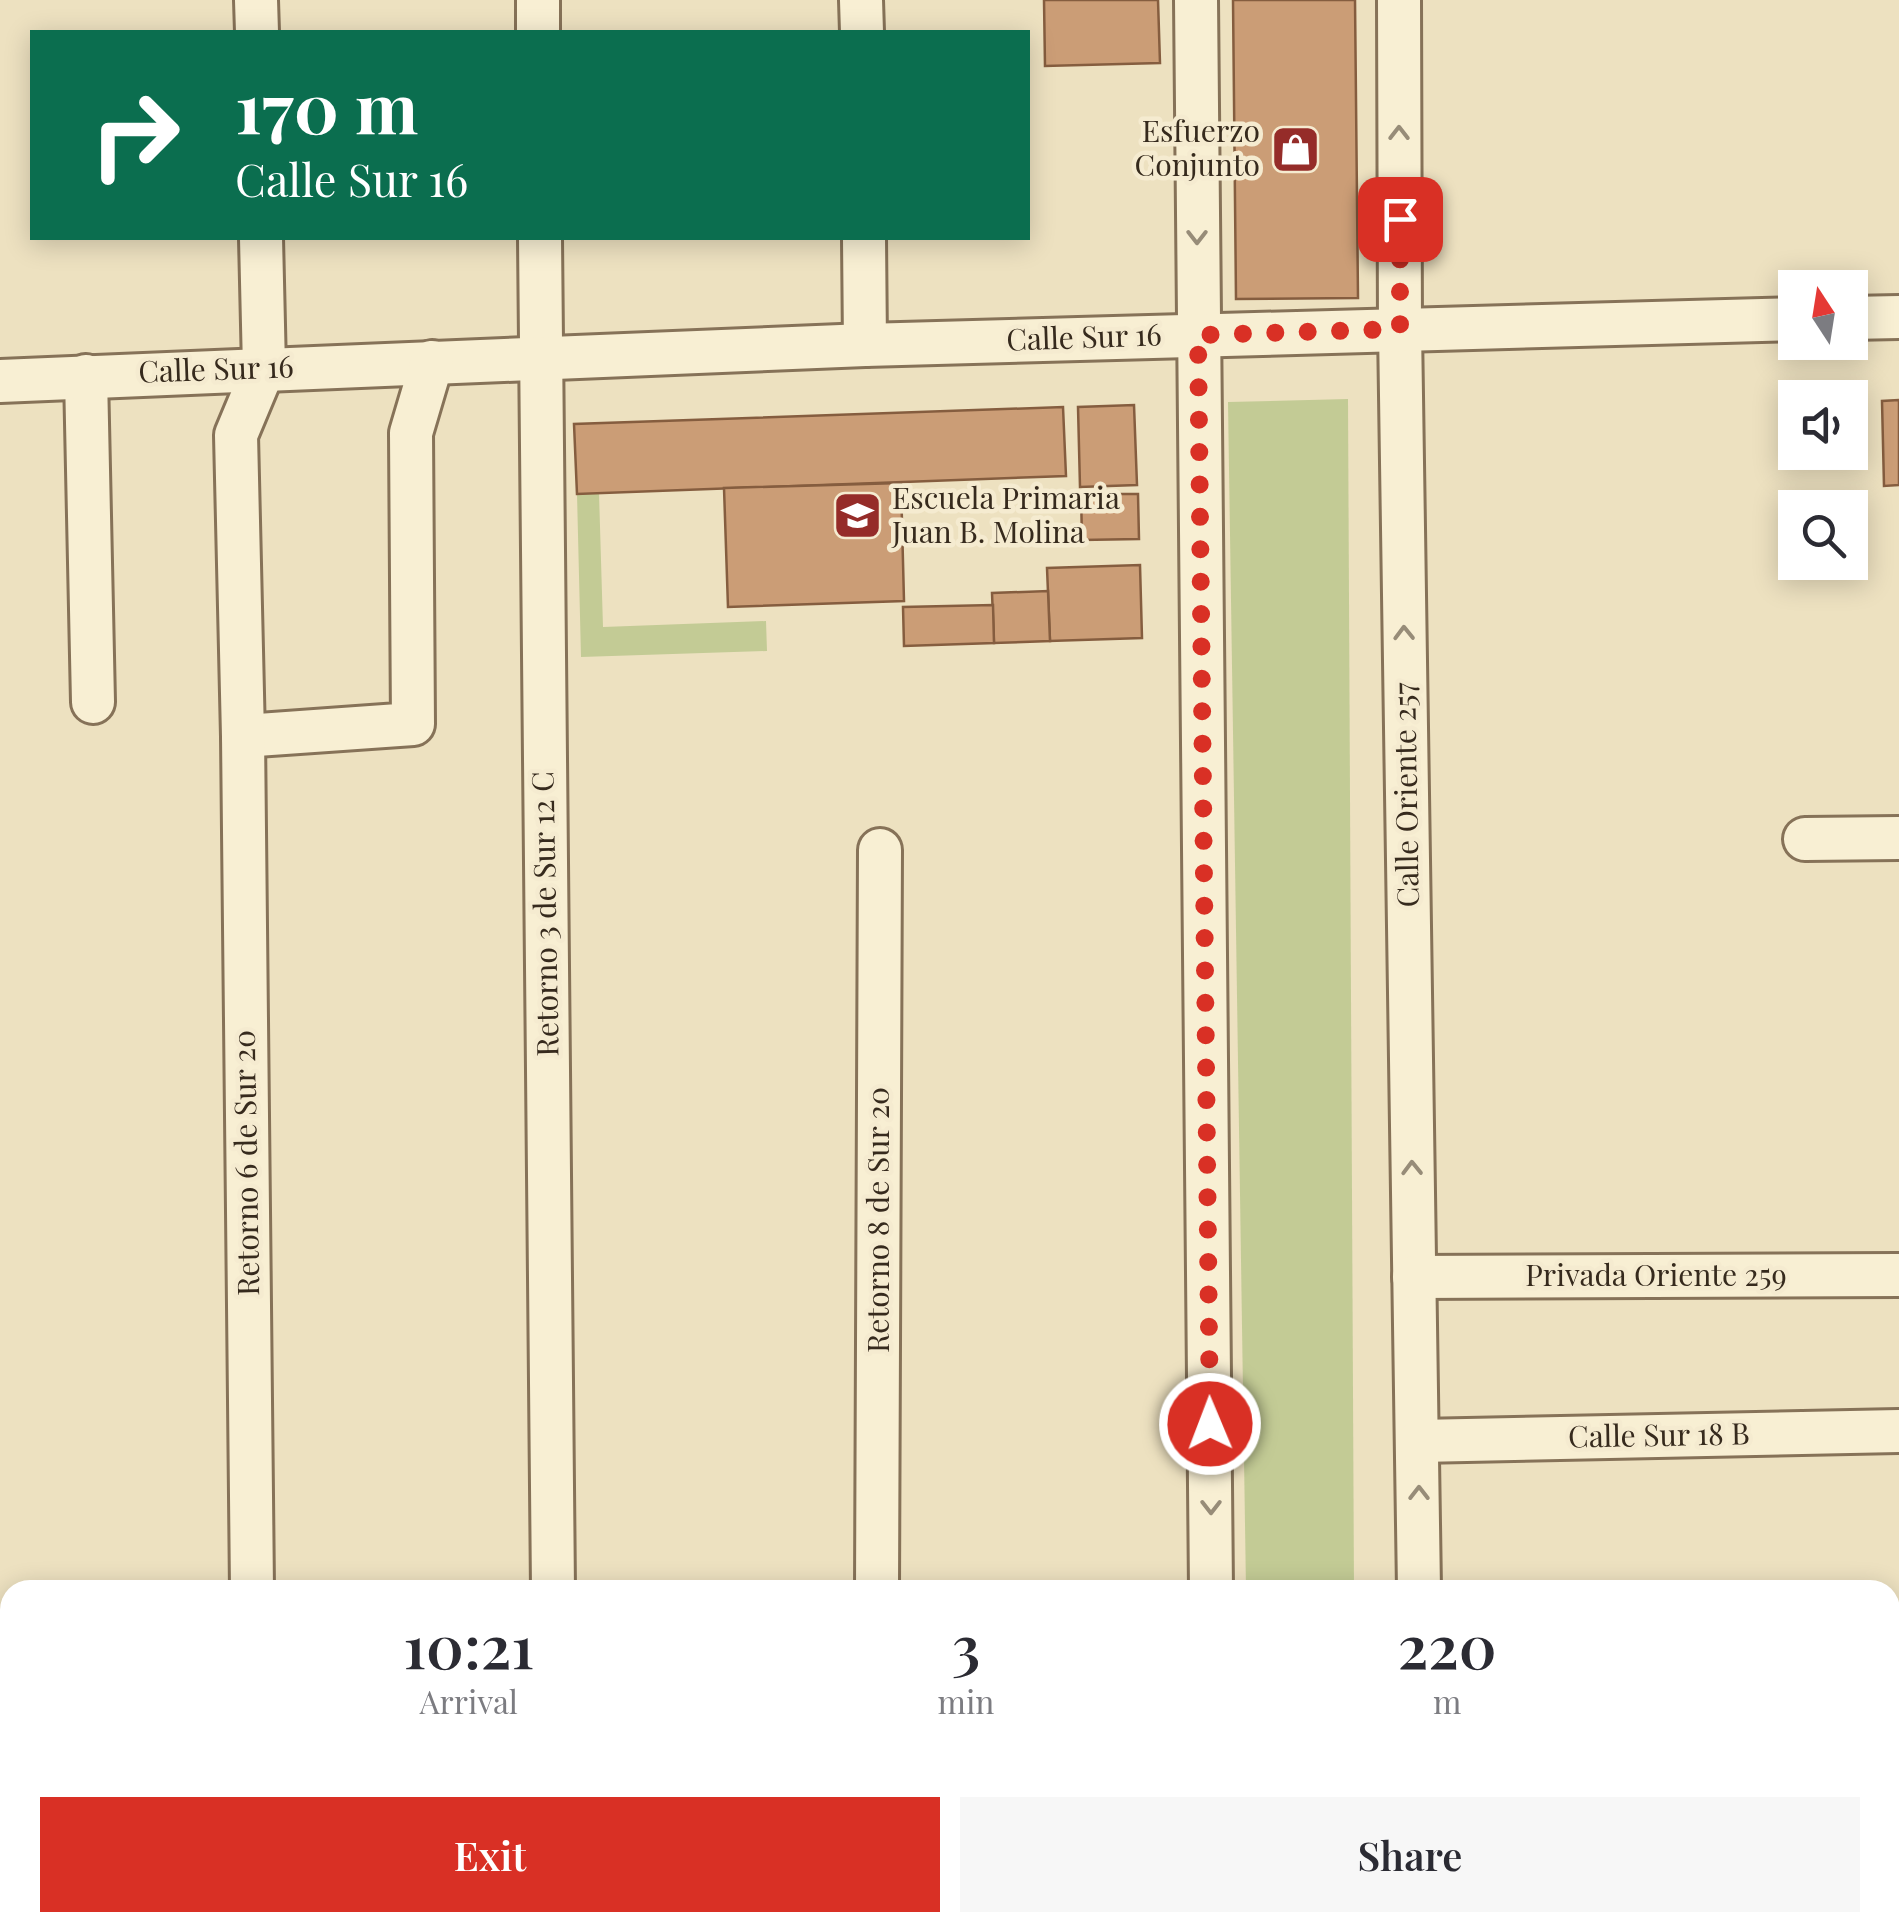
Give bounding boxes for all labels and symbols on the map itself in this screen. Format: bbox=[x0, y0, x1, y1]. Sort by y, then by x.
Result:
place label: Esfuerzo Conjunto bbox=[1135, 110, 1260, 184]
shop icon: Esfuerzo Conjunto bbox=[1269, 123, 1321, 175]
one-way arrow bbox=[1388, 124, 1410, 140]
pin bbox=[1358, 177, 1443, 262]
one-way arrow bbox=[1186, 230, 1208, 246]
north arrow bbox=[1778, 270, 1868, 360]
street label: Calle Sur 16 bbox=[1006, 313, 1162, 359]
street label: Calle Sur 16 bbox=[138, 345, 294, 391]
place label: Escuela Primaria Juan B. Molina bbox=[891, 477, 1120, 551]
school or university icon: Escuela Primaria Juan B. Molina bbox=[831, 490, 883, 542]
one-way arrow bbox=[1394, 624, 1415, 640]
street label: Calle Oriente 257 bbox=[1383, 682, 1427, 908]
street label: Retorno 3 de Sur 12 C bbox=[522, 771, 566, 1057]
street label: Retorno 6 de Sur 20 bbox=[223, 1030, 267, 1296]
street label: Retorno 8 de Sur 20 bbox=[857, 1087, 897, 1353]
one-way arrow bbox=[1402, 1159, 1423, 1175]
street label: Privada Oriente 259 bbox=[1525, 1254, 1787, 1294]
position arrow bbox=[1158, 1372, 1262, 1476]
street label: Calle Sur 18 B bbox=[1568, 1412, 1750, 1456]
one-way arrow bbox=[1408, 1484, 1430, 1500]
one-way arrow bbox=[1200, 1500, 1222, 1516]

